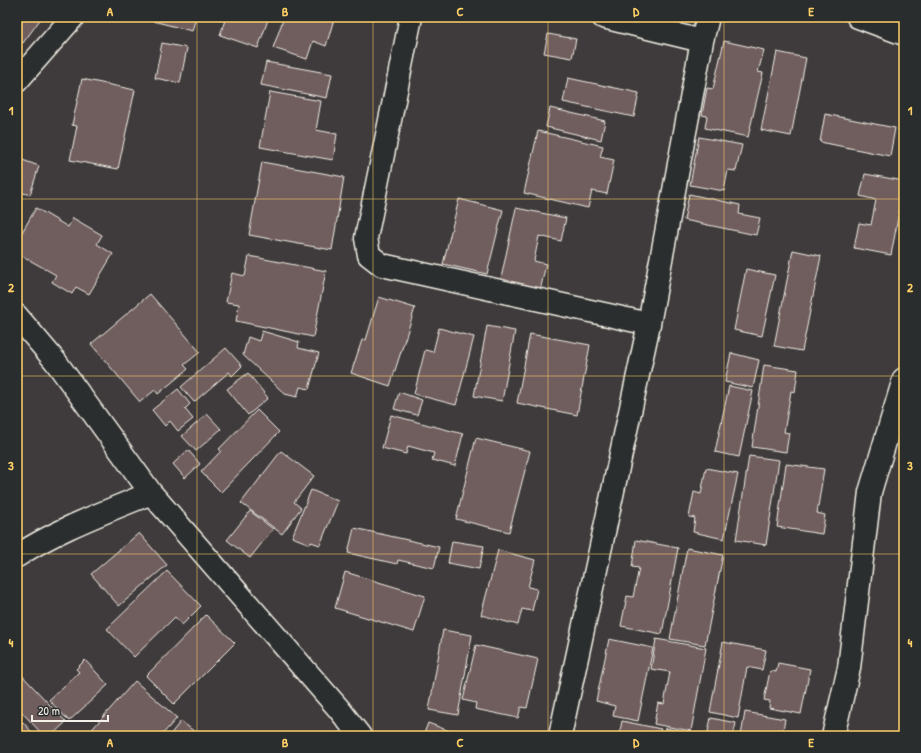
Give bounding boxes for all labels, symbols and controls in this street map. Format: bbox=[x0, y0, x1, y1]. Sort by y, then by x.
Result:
text: A bbox=[107, 2, 114, 20]
text: B bbox=[282, 2, 289, 20]
text: C bbox=[456, 2, 464, 20]
text: D bbox=[633, 2, 640, 20]
text: E bbox=[808, 2, 814, 20]
text: 1 bbox=[9, 101, 14, 119]
text: 1 bbox=[908, 101, 913, 119]
text: 2 bbox=[8, 278, 15, 296]
text: 2 bbox=[907, 278, 914, 296]
text: 3 bbox=[8, 456, 14, 474]
text: 3 bbox=[907, 456, 913, 474]
text: 4 bbox=[9, 633, 14, 651]
text: 4 bbox=[908, 633, 913, 651]
scale bar bbox=[32, 697, 108, 723]
text: 20 m bbox=[38, 702, 60, 719]
text: A bbox=[107, 733, 114, 751]
text: B bbox=[282, 733, 289, 751]
text: C bbox=[456, 733, 464, 751]
text: D bbox=[633, 733, 640, 751]
text: E bbox=[808, 733, 814, 751]

